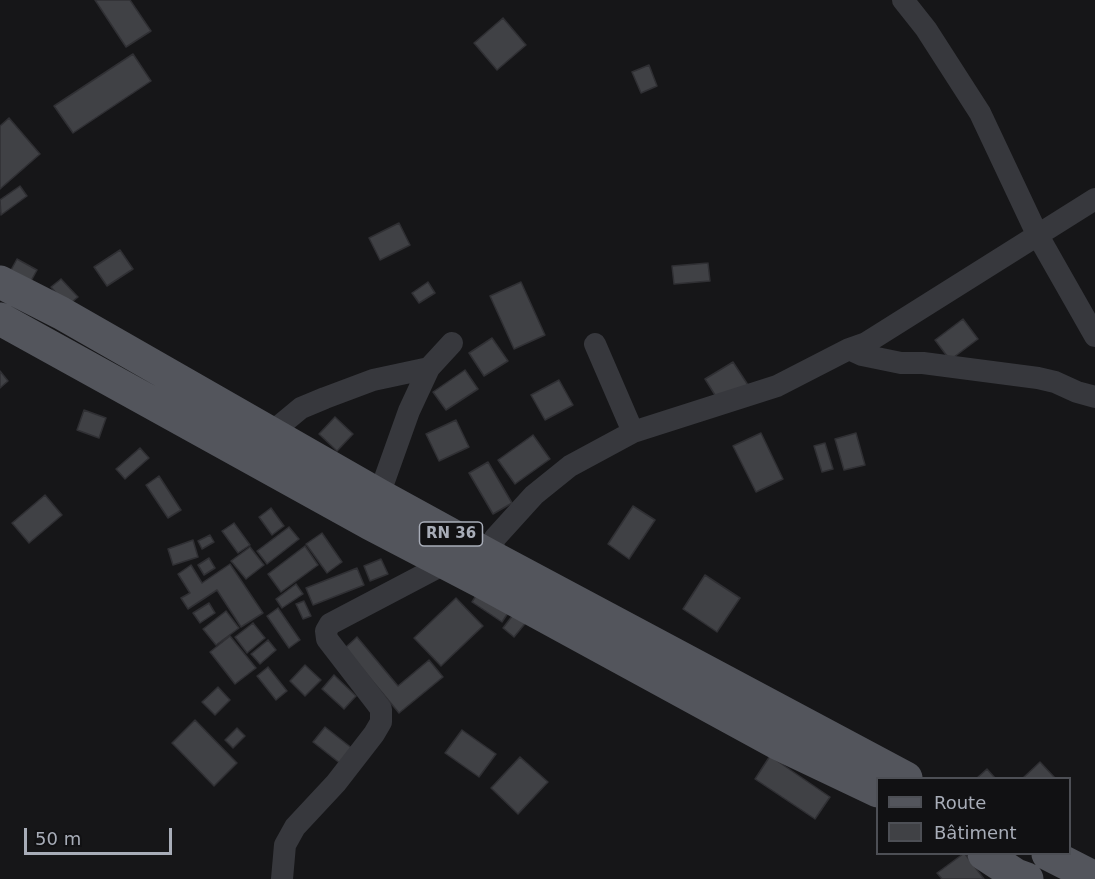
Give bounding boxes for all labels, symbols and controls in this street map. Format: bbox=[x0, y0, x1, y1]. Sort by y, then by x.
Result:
road number: RN 36 bbox=[420, 522, 482, 546]
legend bbox=[876, 777, 1071, 855]
text: Route bbox=[934, 792, 986, 813]
scale bar bbox=[27, 816, 176, 854]
text: Bâtiment bbox=[934, 822, 1017, 843]
text: 50 m bbox=[35, 828, 81, 849]

